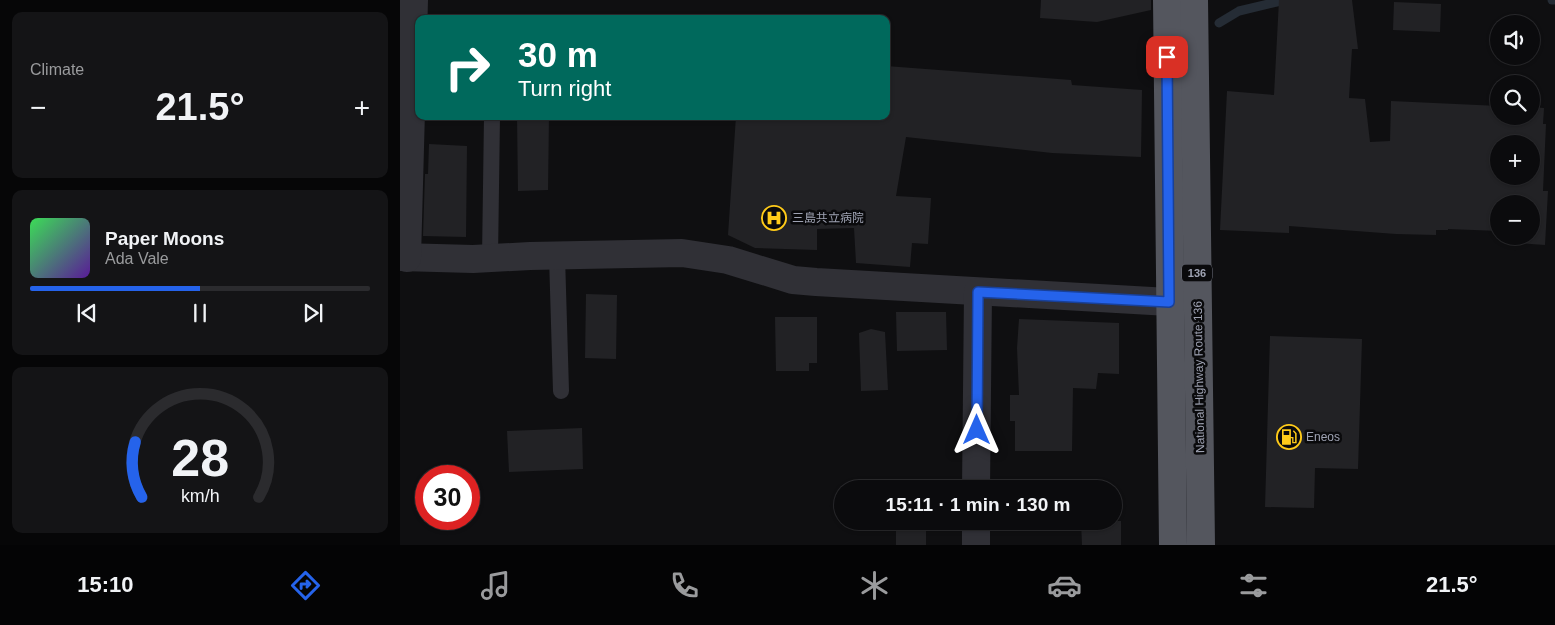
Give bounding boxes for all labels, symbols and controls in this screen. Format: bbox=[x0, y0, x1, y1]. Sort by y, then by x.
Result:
map controls bbox=[1490, 15, 1540, 245]
button: sound bbox=[1490, 15, 1540, 65]
icon: right bbox=[435, 35, 500, 100]
text: 30 m bbox=[518, 35, 598, 74]
pin bbox=[1146, 36, 1188, 78]
icon: arrive bbox=[1153, 43, 1181, 71]
text: Climate bbox=[30, 61, 84, 78]
button: search bbox=[1490, 75, 1540, 125]
text: Turn right bbox=[518, 76, 611, 101]
text: 21.5° bbox=[155, 86, 245, 128]
text: − bbox=[30, 92, 46, 123]
text: + bbox=[354, 92, 370, 123]
button: + bbox=[1490, 135, 1540, 185]
button: − bbox=[1490, 195, 1540, 245]
hospital icon: 三島共立病院 bbox=[761, 205, 787, 231]
place label: 三島共立病院 bbox=[792, 211, 864, 225]
text: Paper Moons bbox=[105, 228, 224, 249]
text: Ada Vale bbox=[105, 250, 169, 267]
road number: 136 bbox=[1182, 264, 1212, 282]
icon: previous bbox=[73, 299, 101, 327]
icon: pause bbox=[186, 299, 214, 327]
icon: next bbox=[299, 299, 327, 327]
street label: National Highway Route 136 bbox=[1191, 301, 1207, 453]
position arrow bbox=[950, 403, 1002, 455]
fuel station icon: Eneos bbox=[1276, 424, 1302, 450]
text: 28 bbox=[171, 429, 229, 487]
place label: Eneos bbox=[1306, 430, 1340, 444]
speed limit sign: 30 bbox=[415, 465, 480, 530]
text: km/h bbox=[181, 486, 219, 506]
text: 15:11 · 1 min · 130 m bbox=[886, 494, 1070, 515]
icon: directions bbox=[288, 568, 323, 603]
icon: music bbox=[478, 568, 513, 603]
icon: phone bbox=[667, 568, 702, 603]
icon: climate bbox=[857, 568, 892, 603]
icon: car bbox=[1047, 568, 1082, 603]
icon: filters bbox=[1236, 568, 1271, 603]
text: 15:10 bbox=[77, 572, 134, 597]
text: 21.5° bbox=[1426, 572, 1478, 597]

